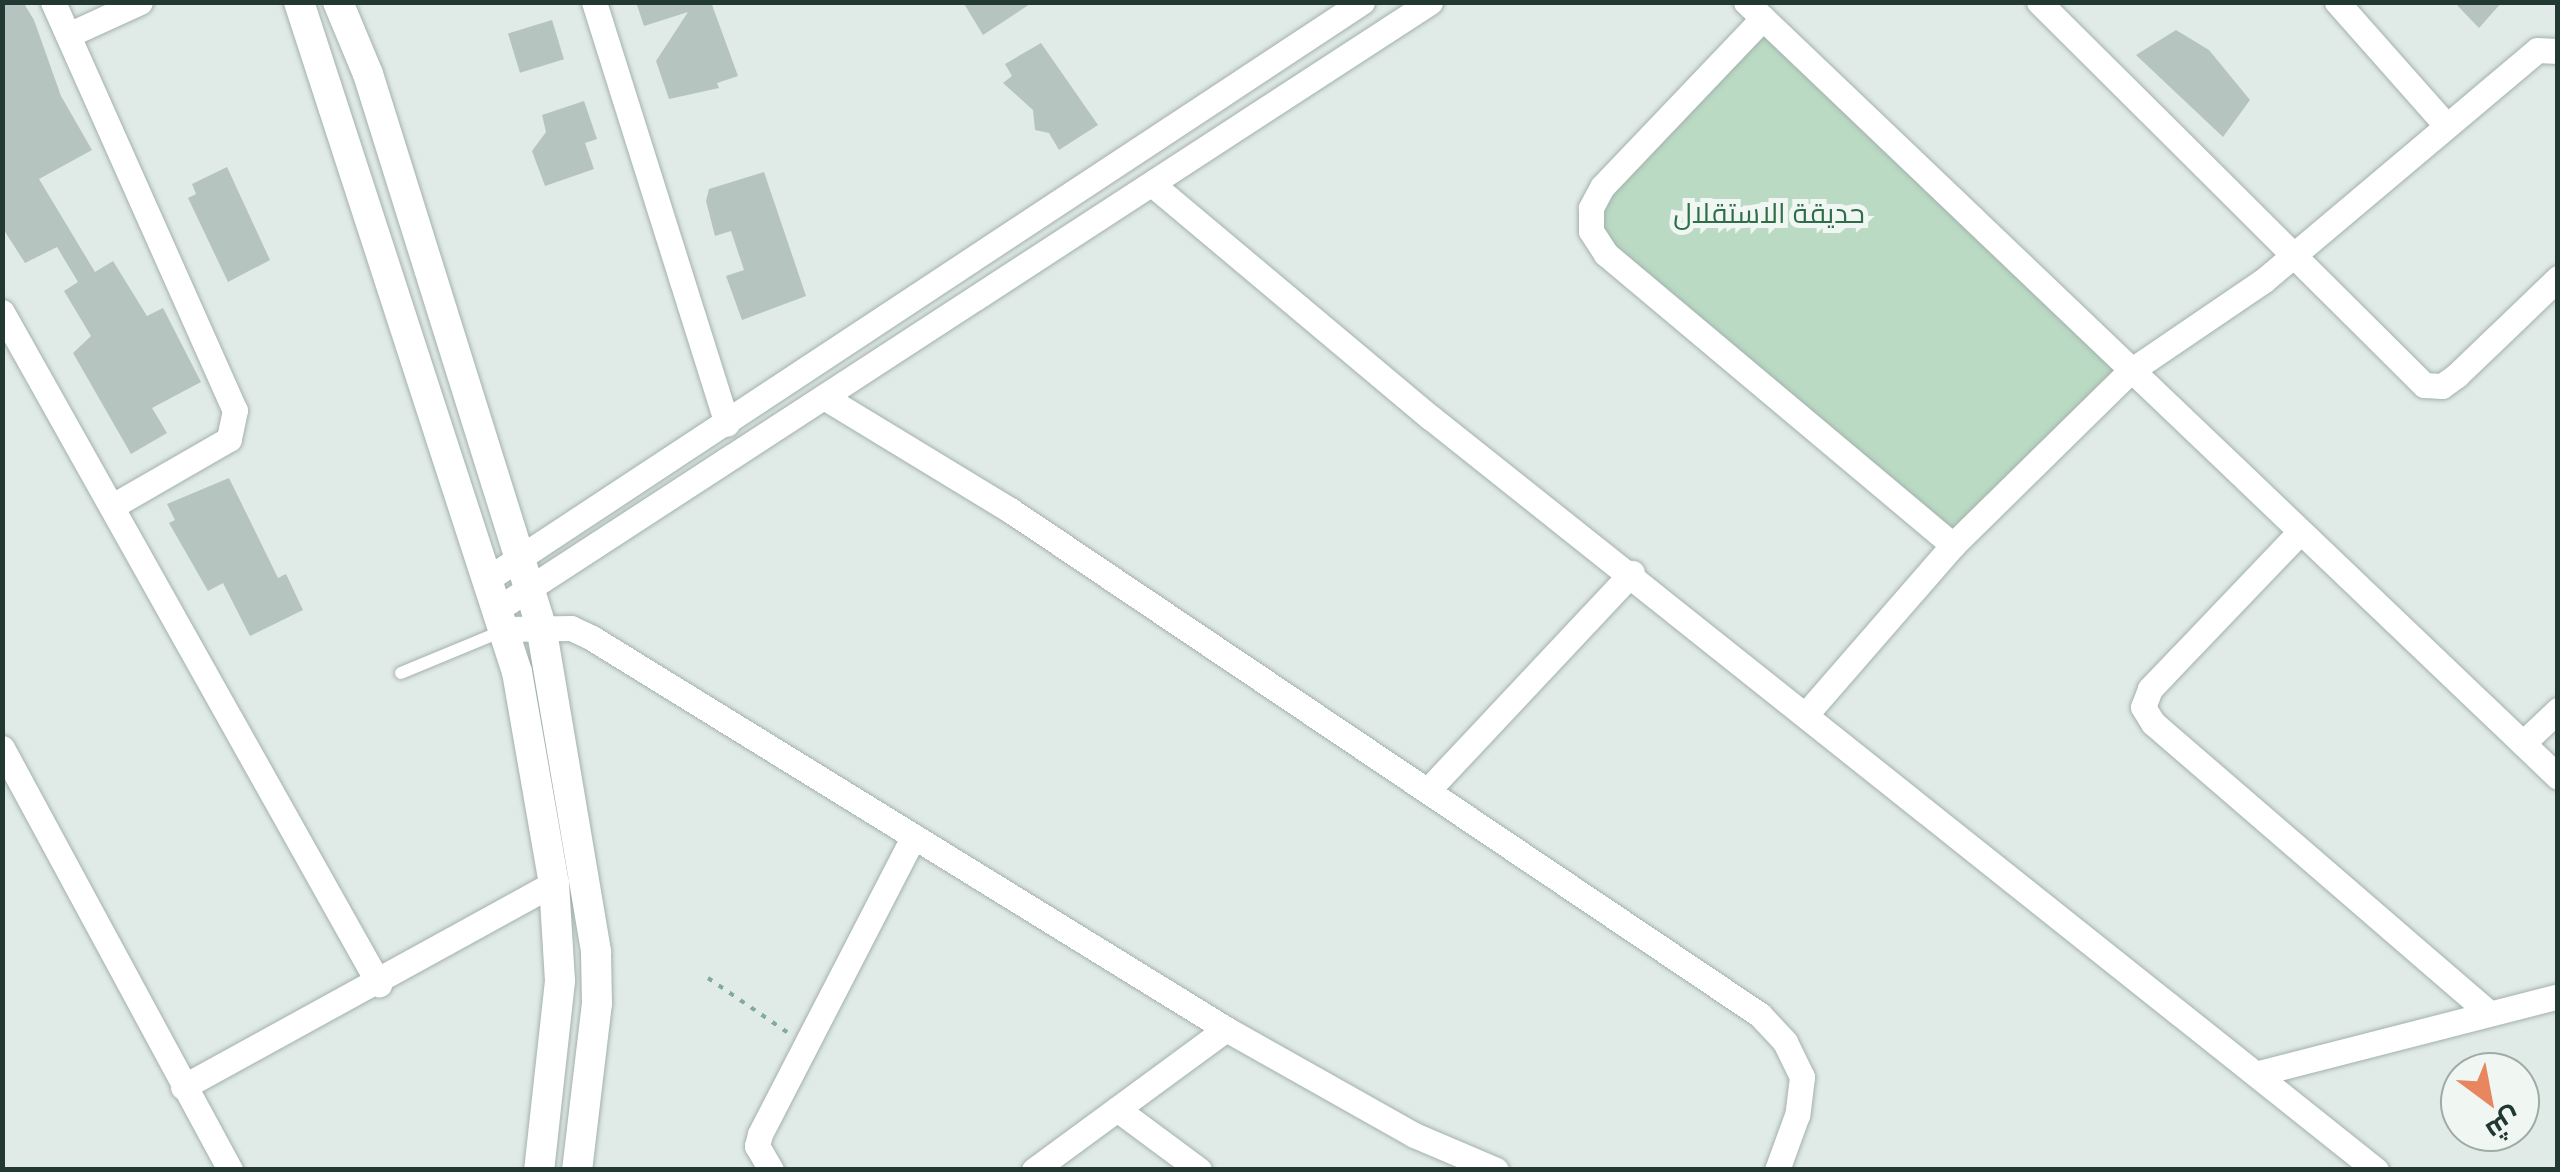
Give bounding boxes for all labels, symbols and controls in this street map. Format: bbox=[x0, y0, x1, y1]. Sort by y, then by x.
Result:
park label: حديقة الاستقلال bbox=[1673, 195, 1865, 229]
north arrow bbox=[2440, 1052, 2540, 1152]
text: ش bbox=[2480, 1100, 2530, 1151]

